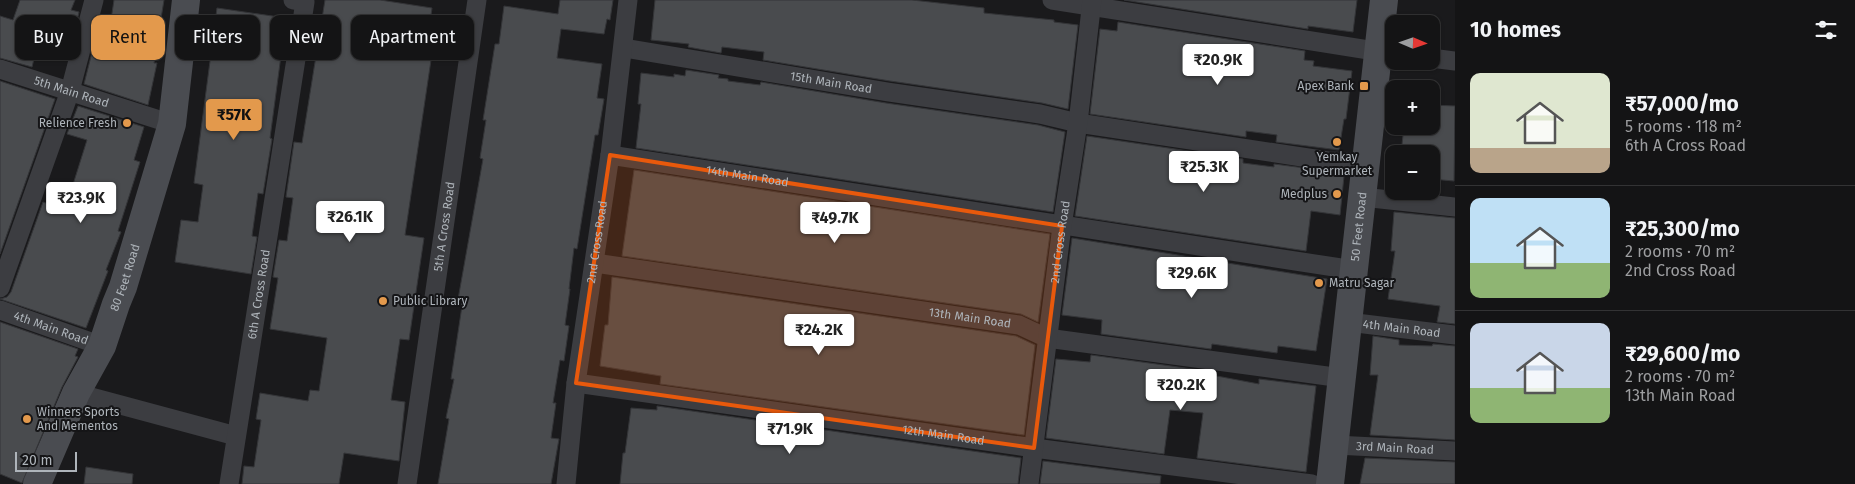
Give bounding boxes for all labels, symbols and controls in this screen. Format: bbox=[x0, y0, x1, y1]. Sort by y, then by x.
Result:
chip: Buy bbox=[15, 15, 81, 60]
chip: Rent bbox=[91, 15, 165, 60]
chip: Filters bbox=[175, 15, 260, 60]
chip: New bbox=[270, 15, 341, 60]
chip: Apartment bbox=[351, 15, 474, 60]
north arrow bbox=[1385, 15, 1440, 70]
map controls bbox=[1385, 15, 1440, 200]
icon: filters bbox=[1812, 16, 1840, 44]
text: 10 homes bbox=[1470, 17, 1561, 43]
pin: ₹20.9K bbox=[1177, 44, 1259, 86]
text: ₹20.9K bbox=[1194, 50, 1242, 69]
street label: 15th Main Road bbox=[789, 69, 873, 96]
street label: 5th Main Road bbox=[32, 73, 111, 110]
place label: Apex Bank bbox=[1298, 79, 1355, 93]
marker: Apex Bank bbox=[1358, 80, 1370, 92]
button: + bbox=[1385, 80, 1440, 135]
text: ₹57,000/mo bbox=[1625, 91, 1739, 117]
icon: home bbox=[1510, 93, 1570, 153]
pin: ₹57K bbox=[204, 98, 264, 141]
text: ₹57K bbox=[217, 105, 251, 124]
place label: Relience Fresh bbox=[39, 116, 117, 130]
marker: Relience Fresh bbox=[121, 117, 133, 129]
text: 5 rooms · 118 m² bbox=[1625, 117, 1742, 136]
marker: Yemkay Supermarket bbox=[1331, 136, 1343, 148]
text: 6th A Cross Road bbox=[1625, 136, 1746, 155]
button: − bbox=[1385, 145, 1440, 200]
pin: ₹25.3K bbox=[1163, 150, 1245, 193]
place label: Yemkay Supermarket bbox=[1302, 150, 1373, 178]
text: ₹25.3K bbox=[1180, 157, 1228, 176]
street label: 14th Main Road bbox=[705, 163, 790, 190]
street label: 5th A Cross Road bbox=[431, 181, 458, 272]
pin: ₹23.9K bbox=[40, 182, 122, 224]
place label: Medplus bbox=[1281, 187, 1327, 201]
text: ₹23.9K bbox=[57, 188, 105, 207]
marker: Medplus bbox=[1331, 188, 1343, 200]
street label: 50 Feet Road bbox=[1348, 191, 1370, 262]
pin: ₹26.1K bbox=[309, 200, 391, 243]
street label: 2nd Cross Road bbox=[584, 200, 610, 284]
street label: 2nd Cross Road bbox=[1048, 200, 1073, 284]
pin: ₹49.7K bbox=[794, 202, 876, 244]
text: ₹26.1K bbox=[327, 207, 373, 226]
text: ₹49.7K bbox=[811, 208, 859, 227]
text: ₹25,300/mo bbox=[1625, 216, 1740, 242]
icon: home bbox=[1510, 218, 1570, 278]
street label: 80 Feet Road bbox=[107, 242, 143, 313]
text: 2 rooms · 70 m² bbox=[1625, 242, 1735, 261]
street label: 6th A Cross Road bbox=[245, 248, 273, 340]
pin: ₹29.6K bbox=[1151, 256, 1233, 299]
text: 2nd Cross Road bbox=[1625, 261, 1736, 280]
text: ₹29.6K bbox=[1168, 263, 1216, 282]
place label: Matru Sagar bbox=[1329, 276, 1394, 290]
marker: Matru Sagar bbox=[1313, 277, 1325, 289]
place label: Public Library bbox=[393, 294, 467, 308]
marker: Public Library bbox=[377, 295, 389, 307]
street label: 13th Main Road bbox=[928, 305, 1012, 331]
street label: 4th Main Road bbox=[12, 308, 90, 348]
pin: ₹24.2K bbox=[778, 314, 860, 356]
street label: 4th Main Road bbox=[1362, 317, 1441, 340]
text: ₹24.2K bbox=[795, 320, 843, 339]
text: ₹29,600/mo bbox=[1625, 341, 1740, 367]
icon: home bbox=[1510, 343, 1570, 403]
text: 2 rooms · 70 m² bbox=[1625, 367, 1735, 386]
pin: ₹20.2K bbox=[1140, 368, 1222, 411]
text: ₹20.2K bbox=[1157, 375, 1205, 394]
text: 13th Main Road bbox=[1625, 386, 1735, 405]
place label: Winners Sports And Mementos bbox=[37, 405, 120, 433]
pin: ₹71.9K bbox=[749, 412, 831, 455]
marker: Winners Sports And Mementos bbox=[21, 413, 33, 425]
text: ₹71.9K bbox=[767, 419, 813, 438]
street label: 12th Main Road bbox=[901, 422, 985, 448]
street label: 3rd Main Road bbox=[1356, 439, 1434, 457]
scale bar bbox=[15, 449, 78, 472]
text: 20 m bbox=[22, 452, 52, 469]

